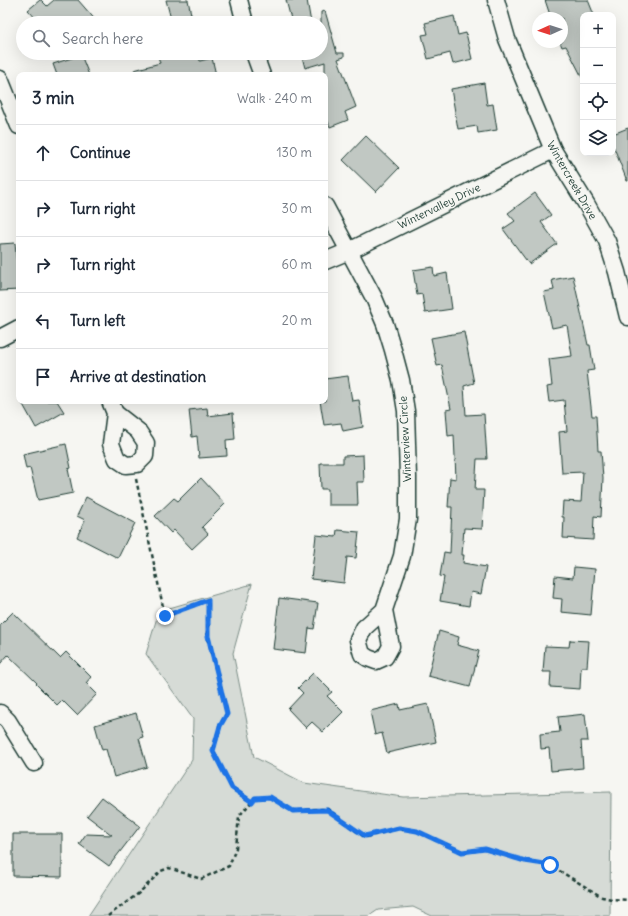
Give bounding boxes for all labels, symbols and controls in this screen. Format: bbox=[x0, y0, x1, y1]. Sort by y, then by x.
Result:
north arrow bbox=[532, 12, 568, 48]
map controls bbox=[580, 12, 616, 156]
button: + bbox=[580, 12, 616, 48]
search box bbox=[16, 16, 328, 60]
icon: search bbox=[30, 27, 52, 49]
text: Search here bbox=[62, 29, 143, 48]
button: − bbox=[580, 48, 616, 84]
button: locate bbox=[580, 84, 616, 120]
text: 3 min bbox=[32, 87, 74, 109]
text: Walk · 240 m bbox=[237, 90, 312, 107]
button: layers bbox=[580, 120, 616, 156]
street label: Wintercreek Drive bbox=[544, 138, 600, 222]
icon: ahead bbox=[32, 142, 54, 164]
text: Continue bbox=[70, 143, 131, 162]
text: 130 m bbox=[276, 144, 312, 161]
street label: Wintervalley Drive bbox=[395, 180, 483, 232]
icon: right bbox=[32, 198, 54, 220]
text: Turn right bbox=[70, 199, 135, 218]
text: 30 m bbox=[282, 200, 312, 217]
icon: right bbox=[32, 254, 54, 276]
text: Turn right bbox=[70, 255, 135, 274]
text: 60 m bbox=[281, 256, 312, 273]
icon: left bbox=[32, 310, 54, 332]
text: Turn left bbox=[70, 311, 125, 330]
text: 20 m bbox=[282, 312, 312, 329]
icon: arrive bbox=[32, 366, 54, 388]
text: Arrive at destination bbox=[70, 367, 206, 386]
street label: Winterview Circle bbox=[396, 396, 414, 482]
route end bbox=[156, 607, 174, 625]
route start bbox=[541, 856, 559, 874]

